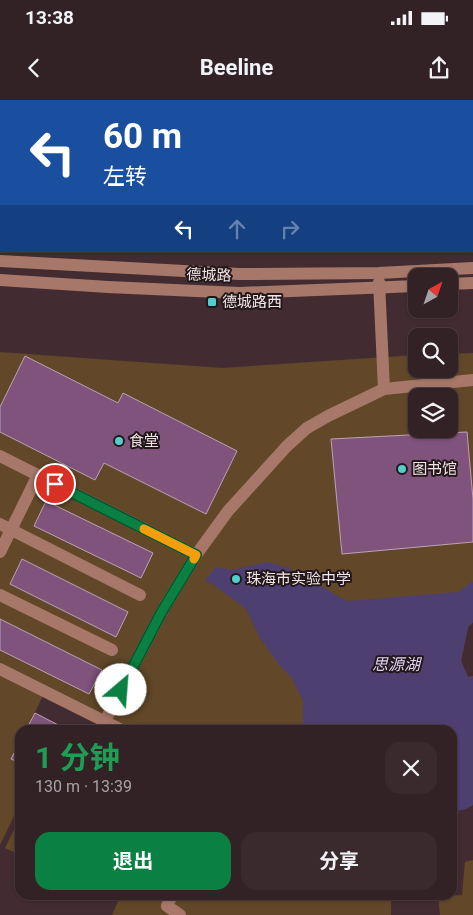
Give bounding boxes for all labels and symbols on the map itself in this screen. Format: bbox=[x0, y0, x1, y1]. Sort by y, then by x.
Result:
street label: 德城路 bbox=[186, 265, 232, 285]
north arrow bbox=[408, 268, 458, 318]
place label: 德城路西 bbox=[222, 293, 282, 311]
marker: 德城路西 bbox=[206, 296, 218, 308]
place label: 食堂 bbox=[129, 432, 159, 450]
marker: 食堂 bbox=[113, 435, 125, 447]
place label: 图书馆 bbox=[412, 460, 457, 478]
pin bbox=[34, 463, 76, 505]
marker: 图书馆 bbox=[396, 463, 408, 475]
place label: 珠海市实验中学 bbox=[246, 570, 351, 588]
marker: 珠海市实验中学 bbox=[230, 573, 242, 585]
water label: 思源湖 bbox=[372, 655, 423, 674]
position arrow bbox=[94, 663, 146, 715]

